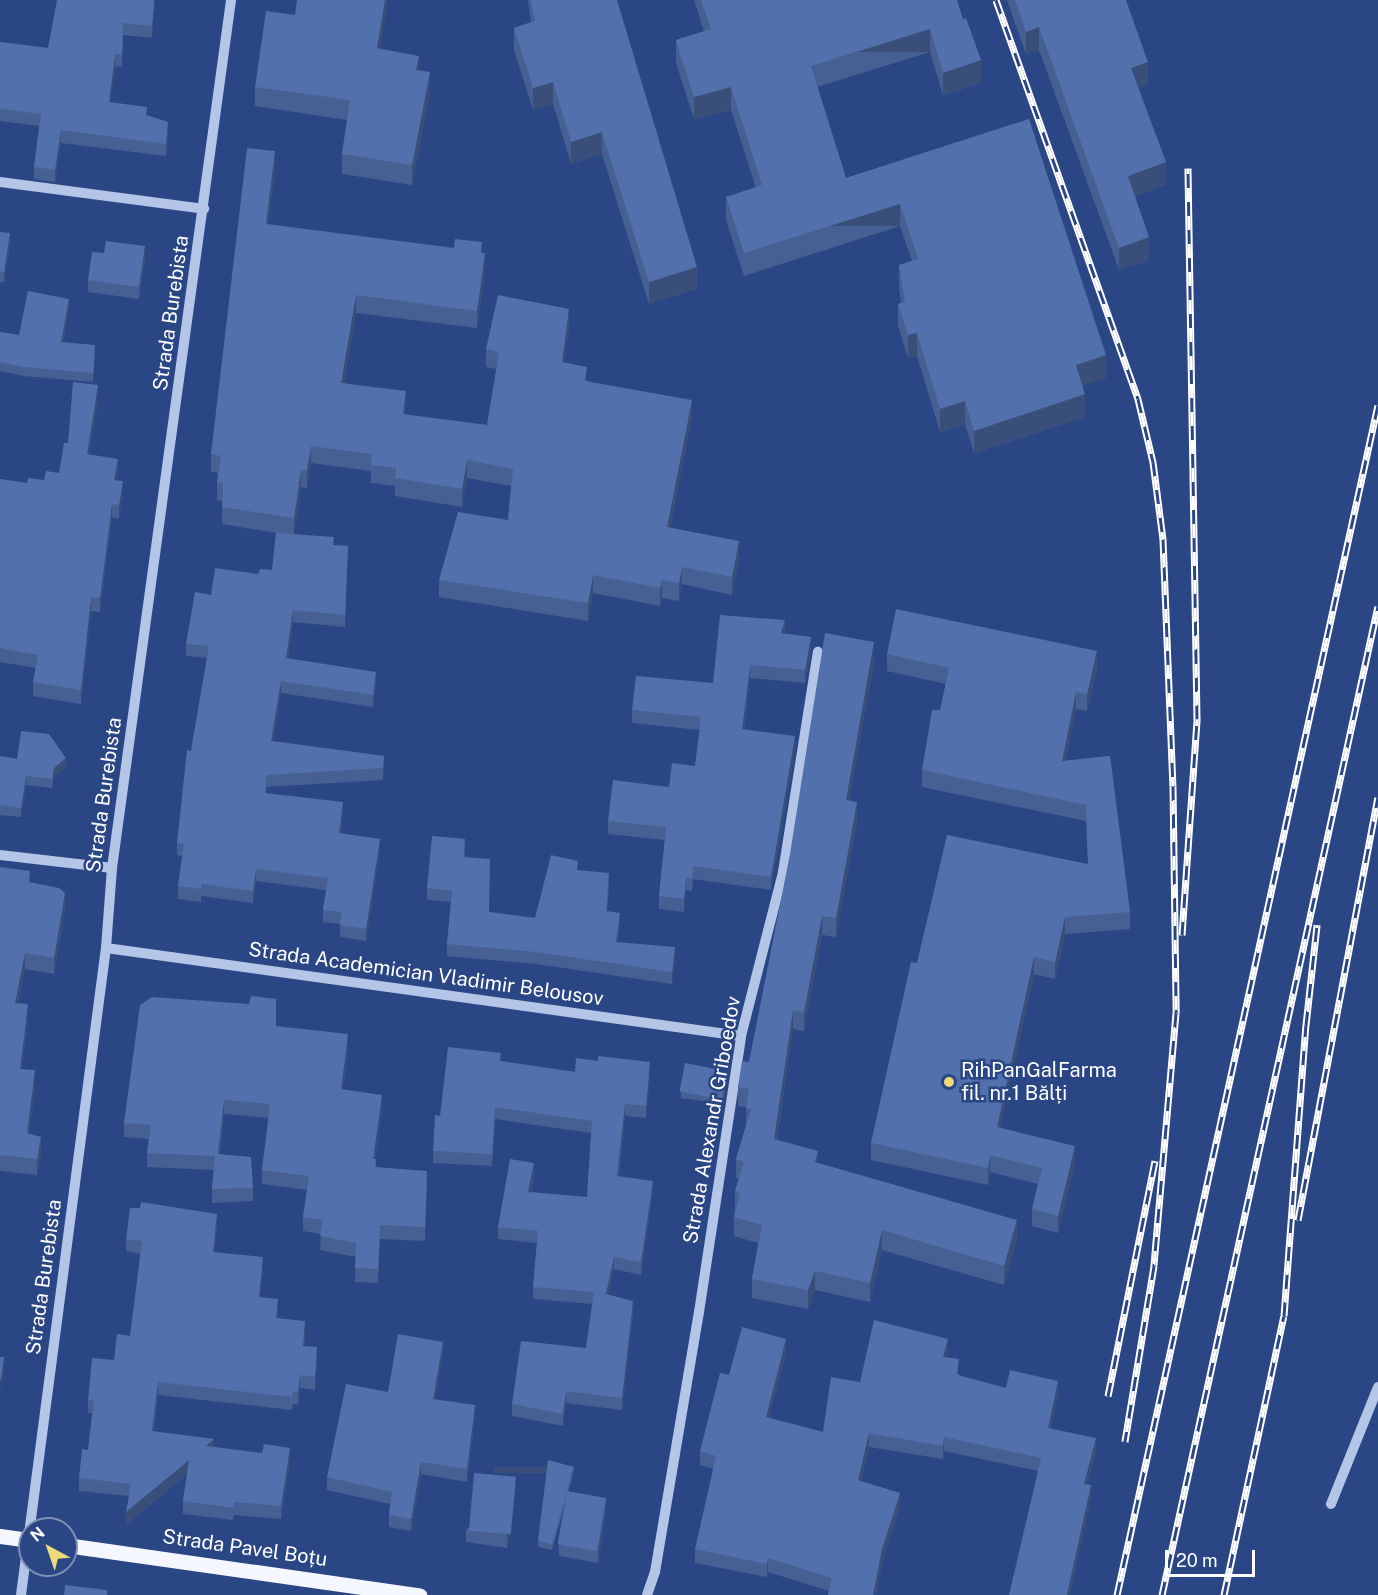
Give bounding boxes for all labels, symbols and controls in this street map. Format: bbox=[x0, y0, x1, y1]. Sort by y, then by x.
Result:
street label: Strada Burebista bbox=[148, 234, 194, 392]
street label: Strada Burebista bbox=[81, 716, 127, 874]
street label: Strada Academician Vladimir Belousov bbox=[247, 937, 605, 1011]
street label: Strada Alexandr Griboedov bbox=[678, 994, 746, 1246]
place label: RihPanGalFarma fil. nr.1 Bălți bbox=[961, 1058, 1117, 1105]
marker: RihPanGalFarma fil. nr.1 Bălți bbox=[942, 1075, 956, 1089]
street label: Strada Burebista bbox=[21, 1198, 67, 1356]
north arrow bbox=[18, 1517, 78, 1577]
text: N bbox=[26, 1523, 48, 1546]
street label: Strada Pavel Boțu bbox=[161, 1525, 329, 1571]
scale bar bbox=[1168, 1538, 1258, 1576]
text: 20 m bbox=[1176, 1550, 1218, 1571]

